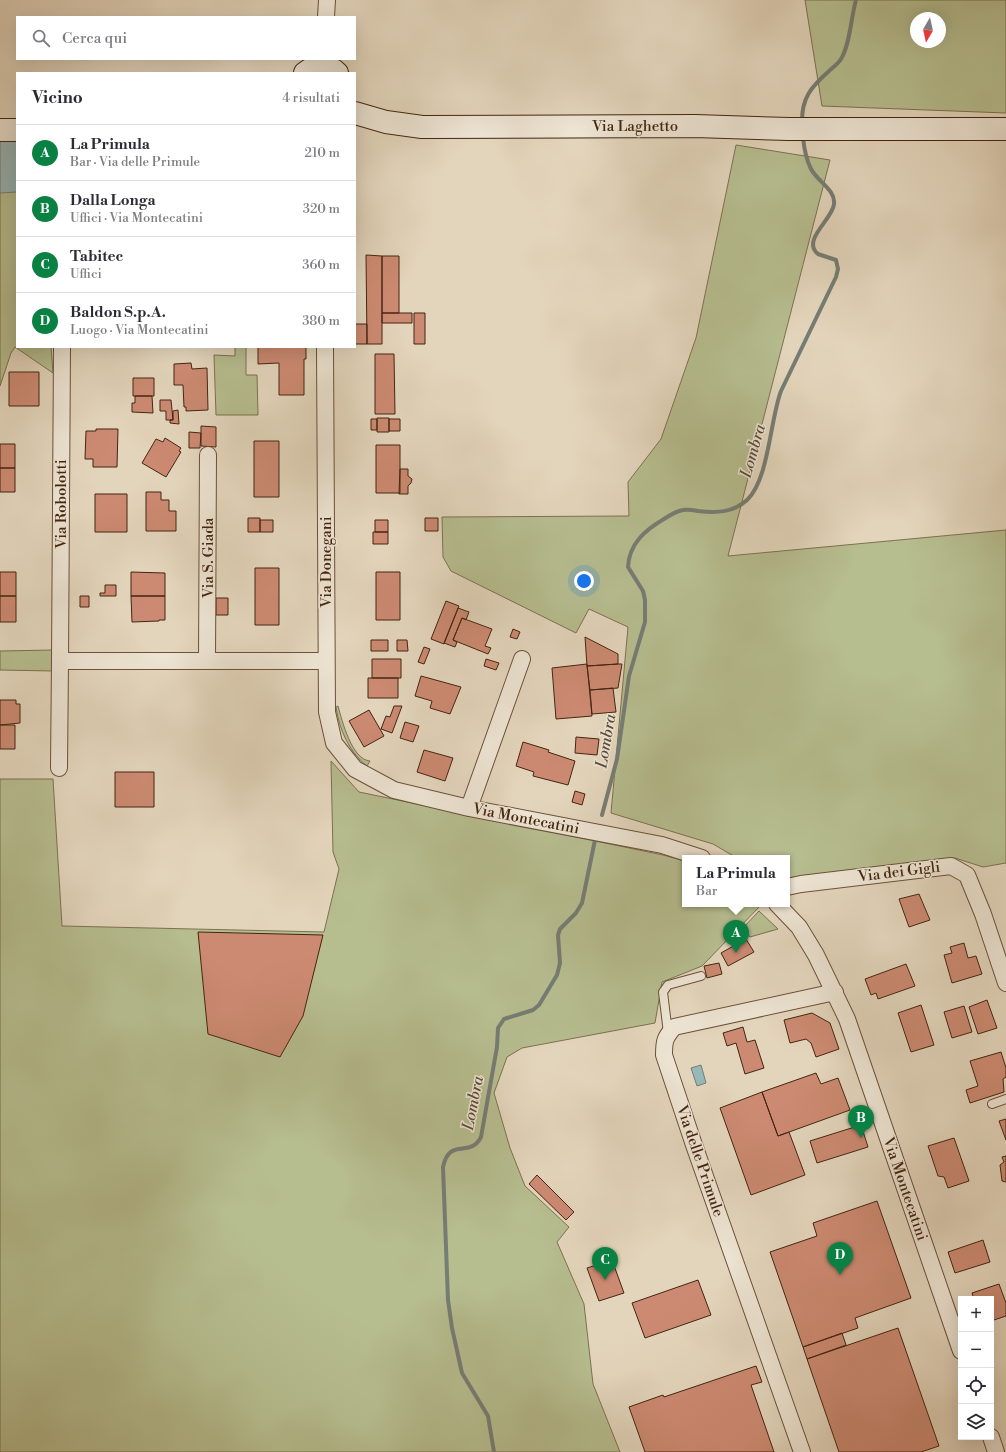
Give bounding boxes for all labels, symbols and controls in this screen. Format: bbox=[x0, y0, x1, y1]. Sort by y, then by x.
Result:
north arrow bbox=[910, 12, 946, 48]
search box bbox=[16, 16, 356, 60]
icon: search bbox=[30, 27, 52, 49]
text: Cerca qui bbox=[62, 29, 127, 48]
text: Vicino bbox=[32, 87, 83, 109]
text: 4 risultati bbox=[282, 90, 340, 106]
street label: Via Laghetto bbox=[591, 117, 678, 136]
text: La Primula bbox=[70, 135, 150, 154]
text: A bbox=[40, 145, 50, 161]
text: 210 m bbox=[305, 145, 340, 161]
text: Bar · Via delle Primule bbox=[70, 154, 200, 170]
text: Dalla Longa bbox=[70, 191, 156, 210]
text: B bbox=[40, 201, 50, 217]
text: 320 m bbox=[303, 201, 340, 217]
text: Uffici · Via Montecatini bbox=[70, 210, 203, 226]
text: Tabitec bbox=[70, 247, 123, 266]
text: C bbox=[40, 257, 50, 273]
text: 360 m bbox=[302, 257, 340, 273]
text: Uffici bbox=[70, 266, 102, 282]
text: Baldon S.p.A. bbox=[70, 303, 166, 322]
text: D bbox=[40, 313, 50, 329]
text: 380 m bbox=[302, 313, 340, 329]
text: Luogo · Via Montecatini bbox=[70, 322, 209, 338]
water label: Lombra bbox=[736, 422, 770, 481]
street label: Via Robolotti bbox=[52, 459, 71, 550]
street label: Via Donegani bbox=[317, 516, 336, 609]
street label: Via S. Giada bbox=[199, 517, 218, 599]
your location bbox=[574, 571, 594, 591]
water label: Lombra bbox=[591, 712, 621, 771]
street label: Via Montecatini bbox=[470, 799, 581, 839]
popup bbox=[682, 855, 790, 907]
street label: Via dei Gigli bbox=[856, 858, 941, 887]
text: La Primula bbox=[696, 864, 776, 883]
text: Bar bbox=[696, 883, 717, 899]
pin: A bbox=[723, 920, 749, 953]
water label: Lombra bbox=[458, 1074, 488, 1133]
street label: Via delle Primule bbox=[672, 1102, 728, 1219]
pin: B bbox=[848, 1105, 874, 1138]
street label: Via Montecatini bbox=[878, 1134, 932, 1243]
pin: D bbox=[827, 1242, 853, 1275]
pin: C bbox=[592, 1247, 618, 1280]
map controls bbox=[958, 1296, 994, 1440]
button: + bbox=[958, 1296, 994, 1332]
button: − bbox=[958, 1332, 994, 1368]
button: locate bbox=[958, 1368, 994, 1404]
button: layers bbox=[958, 1404, 994, 1440]

